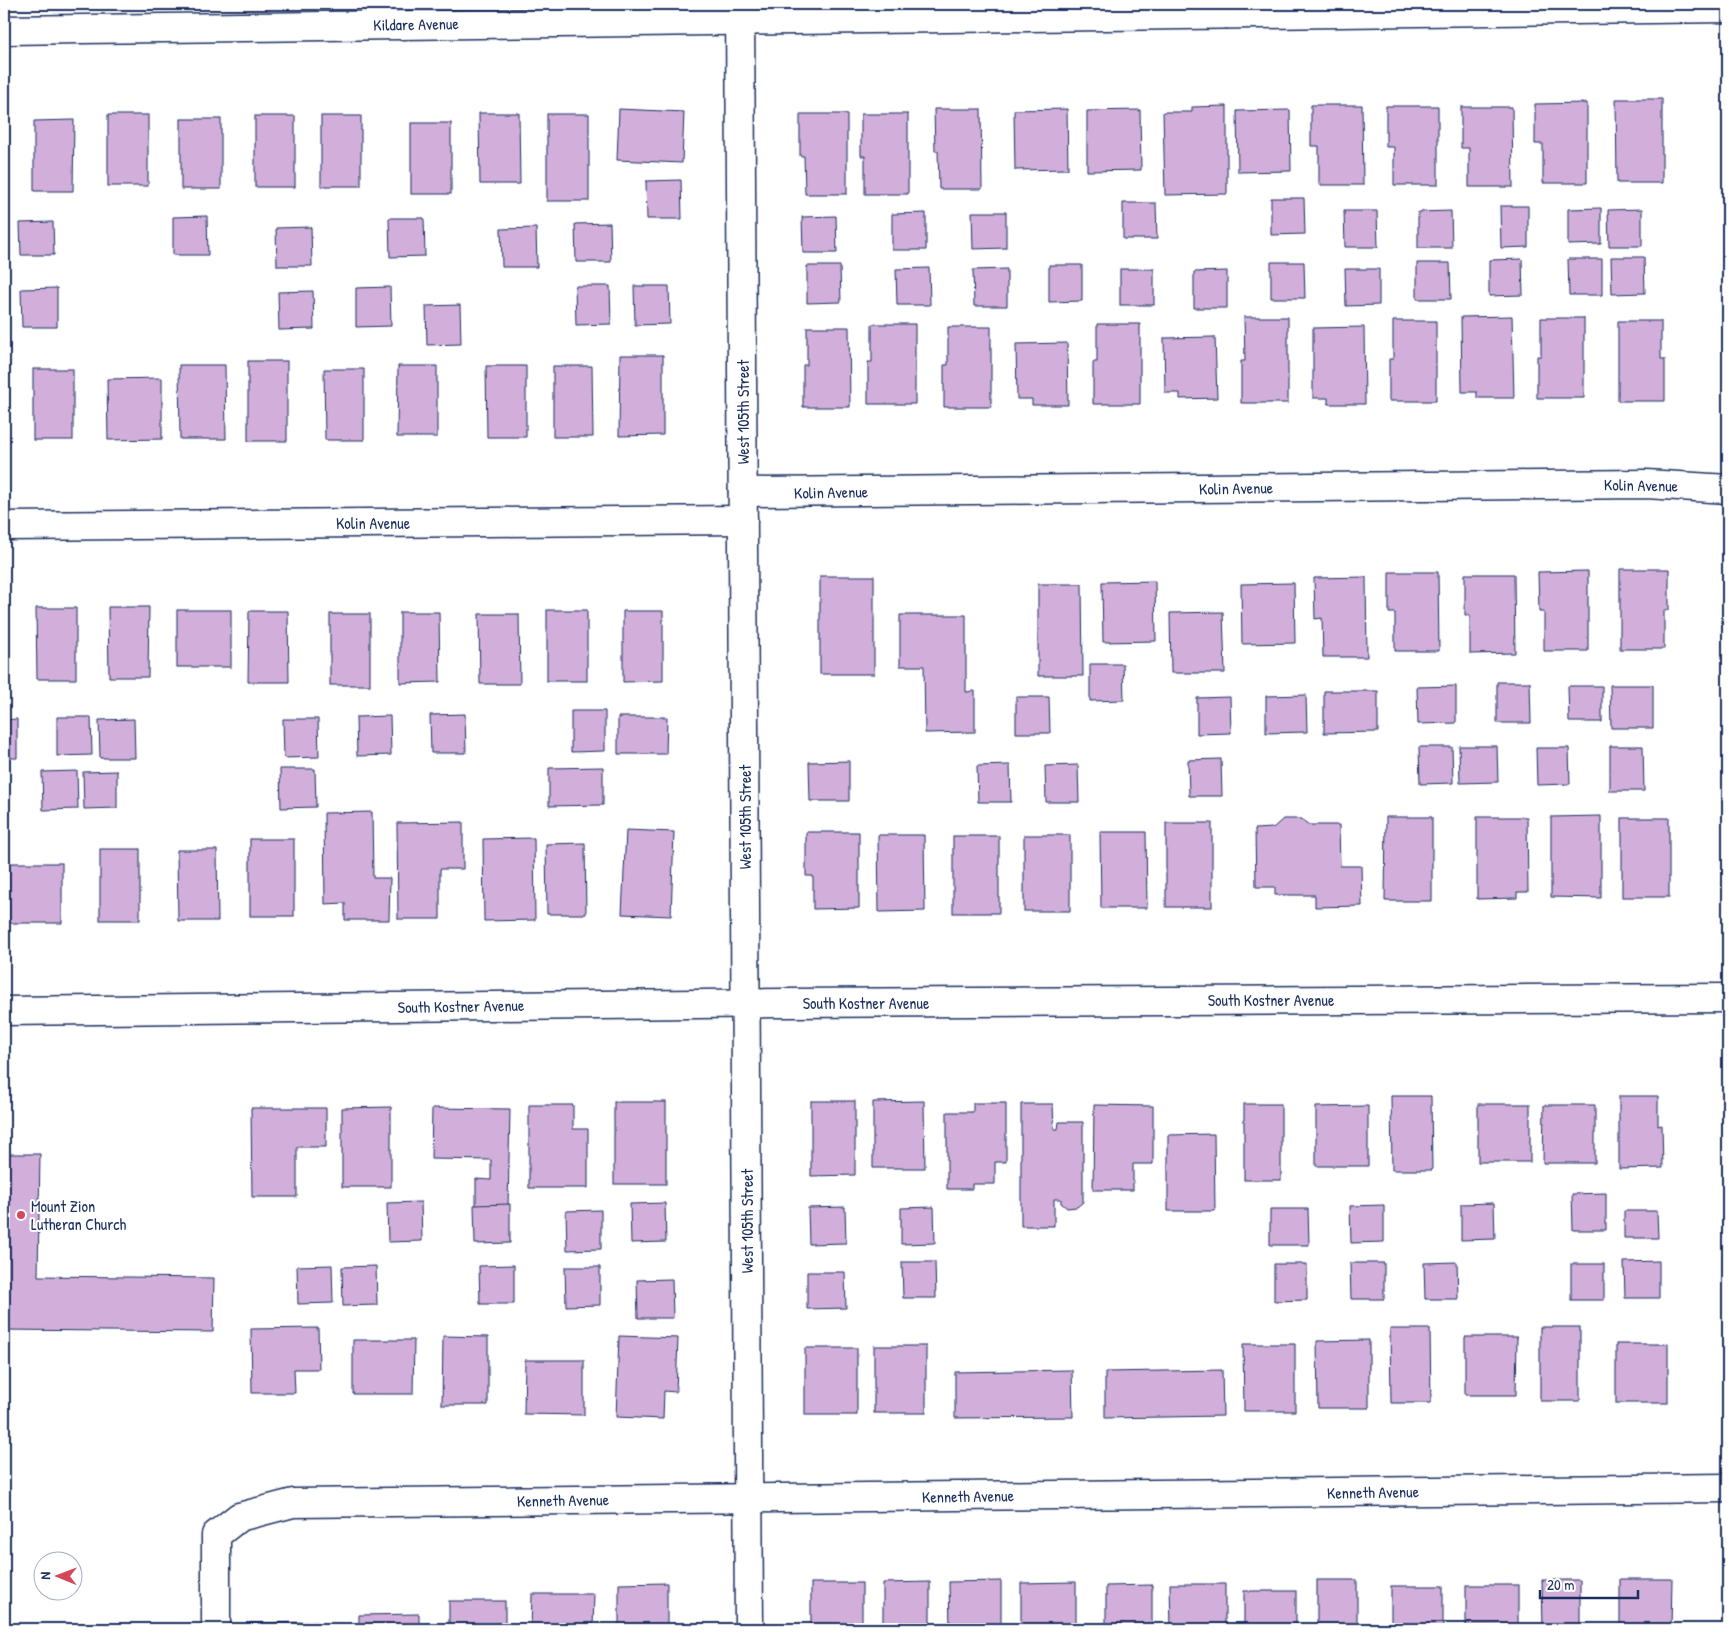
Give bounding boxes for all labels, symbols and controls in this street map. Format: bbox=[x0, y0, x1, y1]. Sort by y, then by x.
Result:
street label: Kildare Avenue bbox=[373, 12, 460, 36]
street label: West 105th Street bbox=[732, 359, 754, 464]
street label: Kolin Avenue bbox=[1604, 473, 1679, 497]
street label: Kolin Avenue bbox=[1199, 476, 1274, 500]
street label: Kolin Avenue bbox=[794, 480, 869, 504]
street label: Kolin Avenue bbox=[336, 512, 411, 534]
street label: West 105th Street bbox=[734, 764, 756, 869]
street label: South Kostner Avenue bbox=[1208, 989, 1335, 1011]
street label: South Kostner Avenue bbox=[803, 992, 930, 1014]
street label: South Kostner Avenue bbox=[398, 994, 525, 1018]
street label: West 105th Street bbox=[736, 1168, 758, 1273]
place label: Mount Zion Lutheran Church bbox=[31, 1195, 127, 1235]
marker: Mount Zion Lutheran Church bbox=[15, 1209, 27, 1221]
street label: Kenneth Avenue bbox=[1327, 1480, 1420, 1504]
street label: Kenneth Avenue bbox=[922, 1484, 1015, 1508]
street label: Kenneth Avenue bbox=[517, 1488, 610, 1512]
north arrow bbox=[32, 1550, 82, 1600]
scale bar bbox=[1540, 1568, 1637, 1600]
text: N bbox=[35, 1571, 54, 1580]
text: 20 m bbox=[1547, 1574, 1574, 1595]

